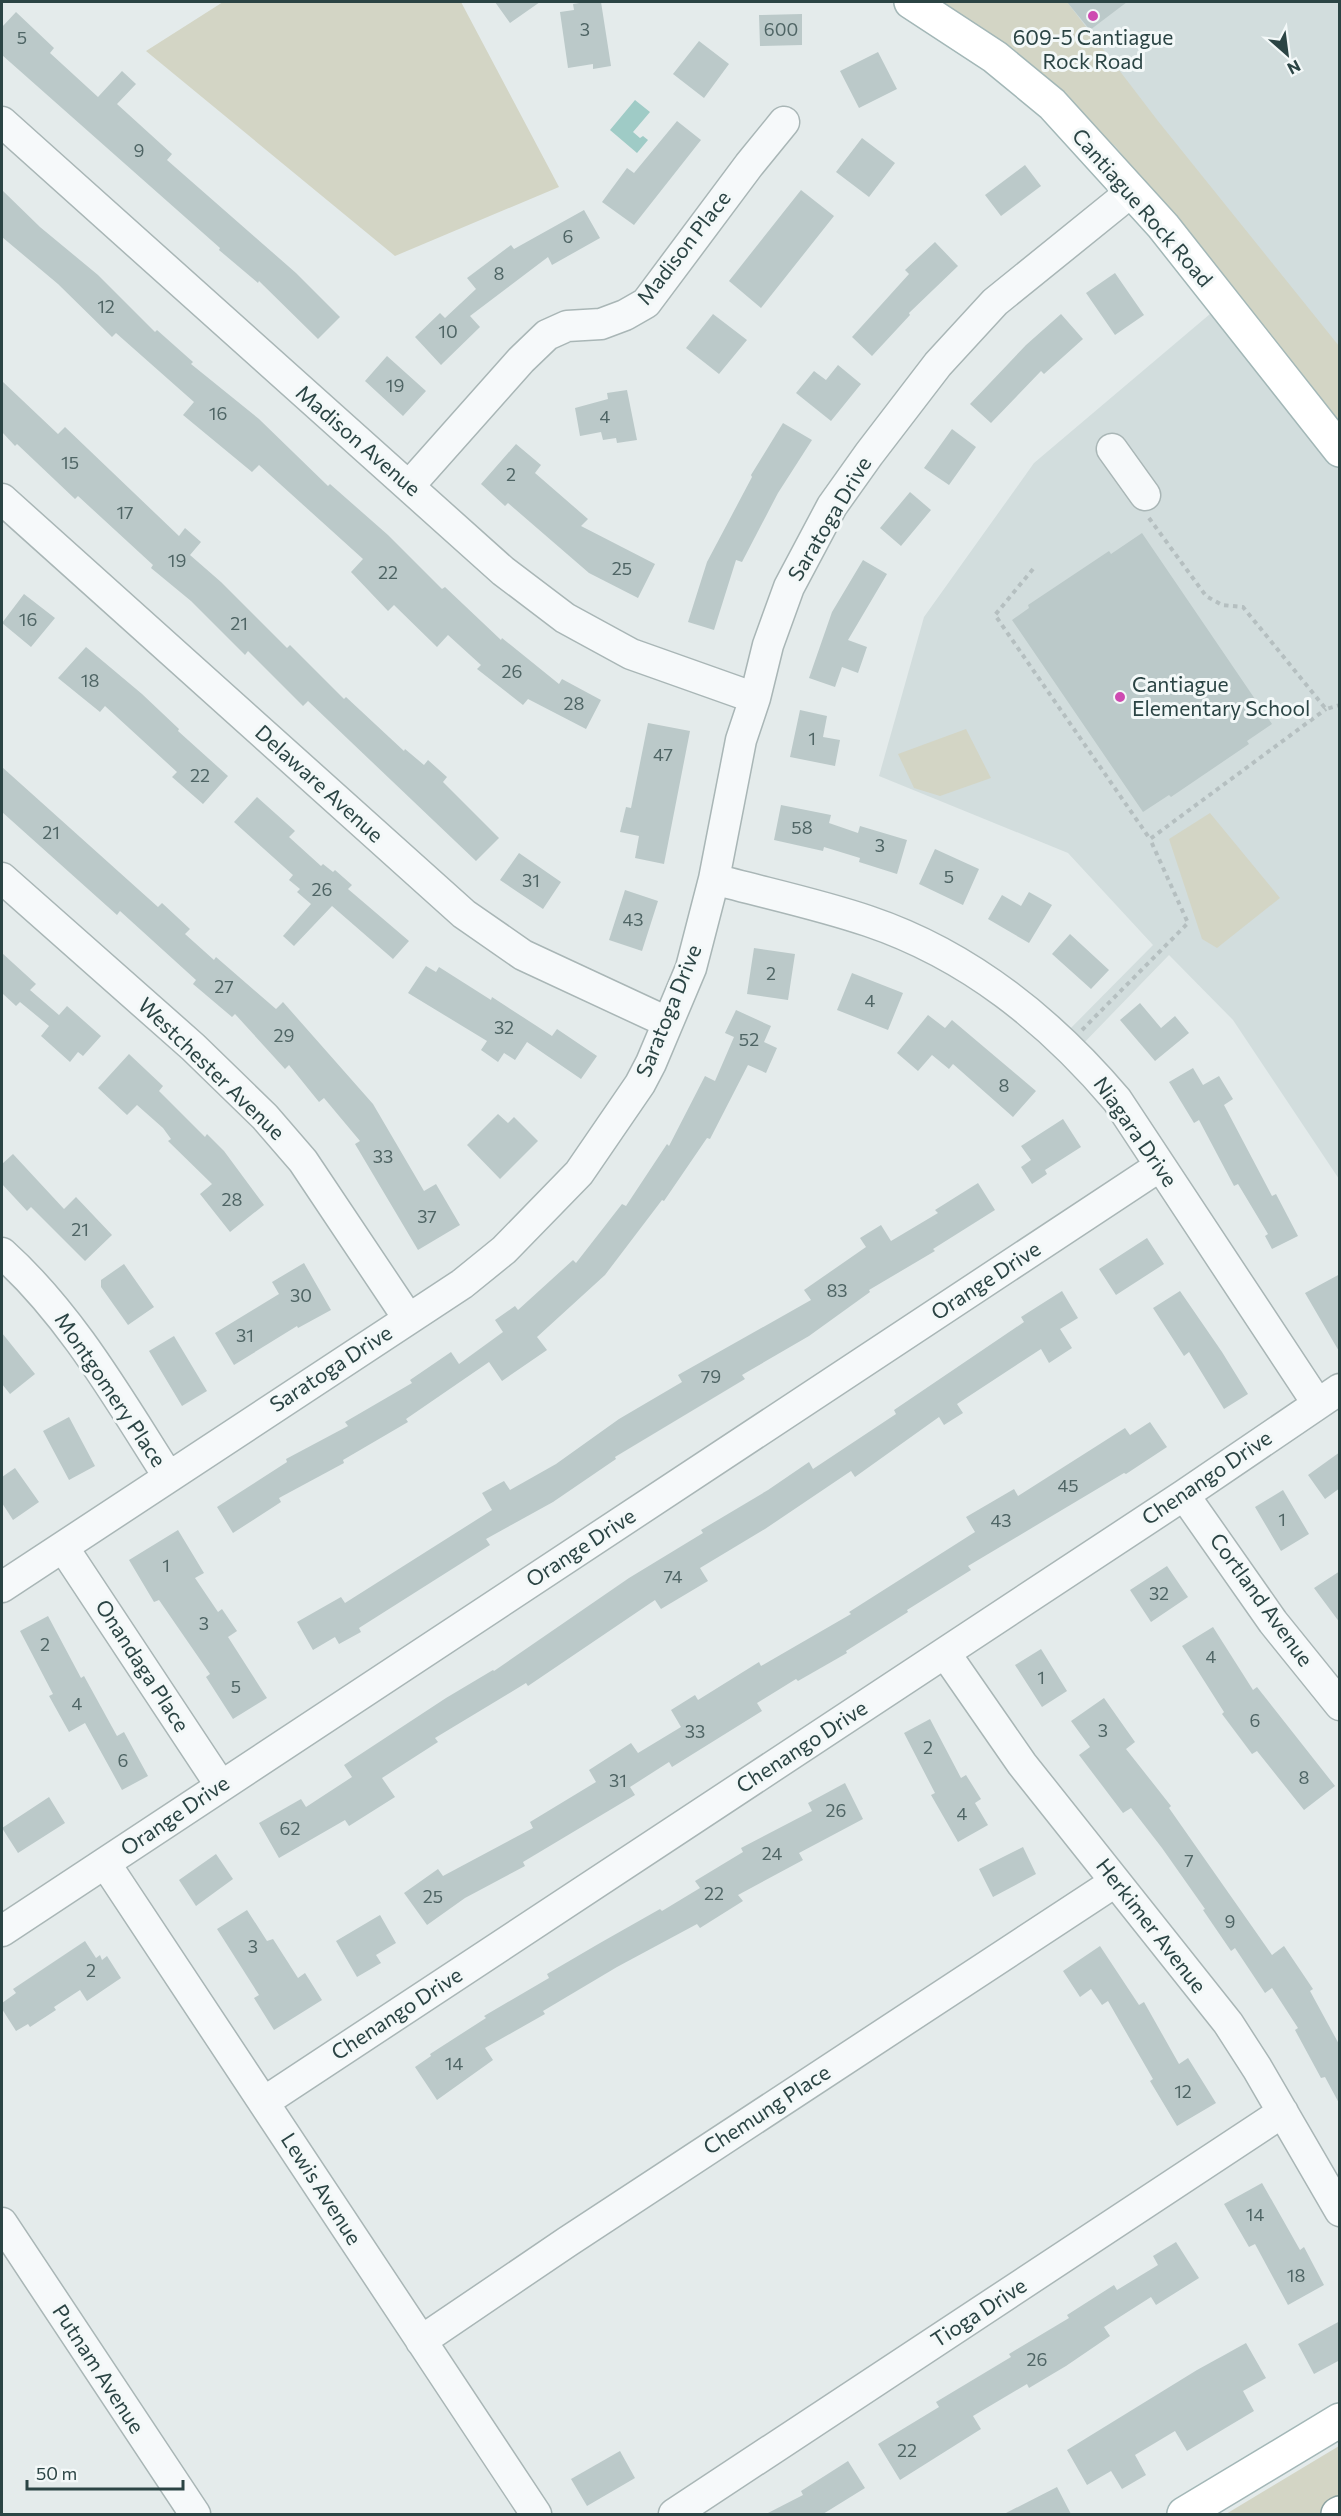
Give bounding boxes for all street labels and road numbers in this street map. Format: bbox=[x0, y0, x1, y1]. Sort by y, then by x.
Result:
street label: Cantiague Rock Road bbox=[1068, 123, 1219, 291]
street label: Madison Place bbox=[631, 185, 735, 309]
street label: Madison Avenue bbox=[292, 379, 426, 501]
street label: Saratoga Drive bbox=[782, 452, 876, 585]
street label: Delaware Avenue bbox=[251, 719, 389, 847]
street label: Saratoga Drive bbox=[630, 941, 706, 1080]
street label: Westchester Avenue bbox=[134, 992, 290, 1144]
street label: Niagara Drive bbox=[1089, 1071, 1183, 1191]
street label: Orange Drive bbox=[926, 1235, 1045, 1324]
street label: Montgomery Place bbox=[50, 1307, 172, 1471]
street label: Saratoga Drive bbox=[264, 1319, 396, 1416]
street label: Chenango Drive bbox=[1137, 1424, 1276, 1529]
street label: Orange Drive bbox=[521, 1502, 640, 1591]
street label: Cortland Avenue bbox=[1206, 1528, 1319, 1671]
street label: Onandaga Place bbox=[91, 1594, 195, 1736]
street label: Chenango Drive bbox=[731, 1694, 871, 1797]
street label: Orange Drive bbox=[115, 1769, 233, 1860]
street label: Herkimer Avenue bbox=[1092, 1853, 1212, 1997]
street label: Chenango Drive bbox=[326, 1961, 466, 2064]
street label: Chemung Place bbox=[698, 2059, 834, 2159]
street label: Lewis Avenue bbox=[277, 2127, 368, 2249]
street label: Tioga Drive bbox=[926, 2272, 1030, 2352]
street label: Putnam Avenue bbox=[48, 2299, 150, 2437]

